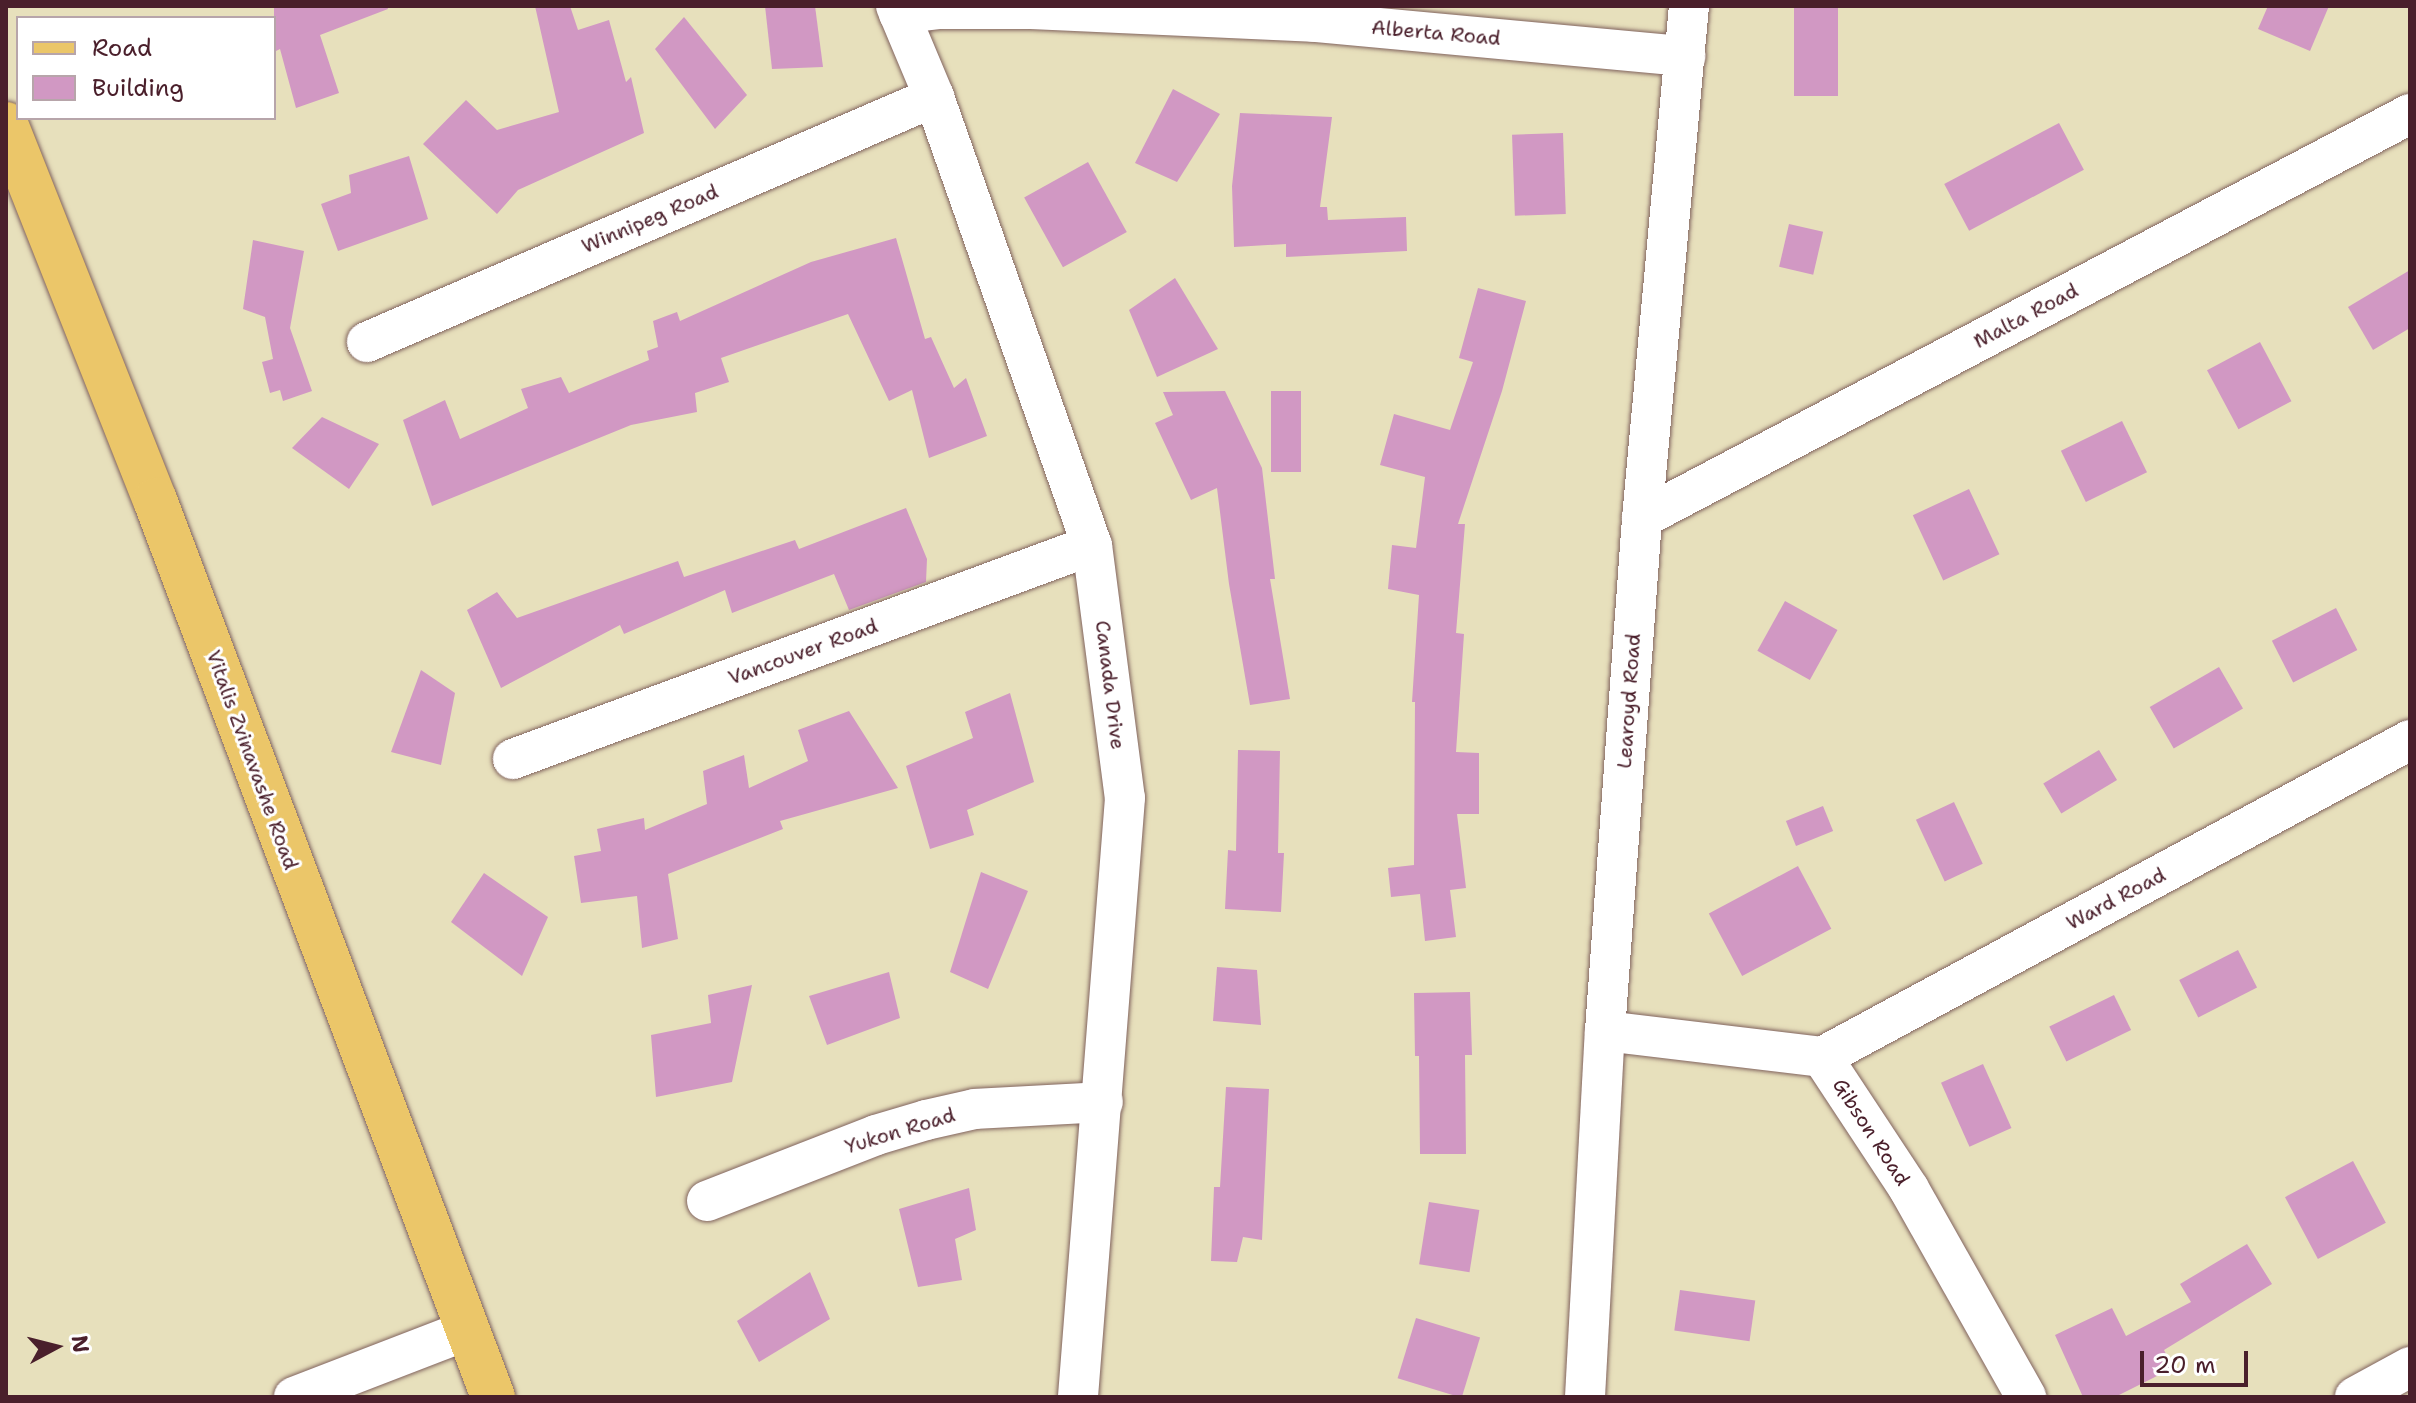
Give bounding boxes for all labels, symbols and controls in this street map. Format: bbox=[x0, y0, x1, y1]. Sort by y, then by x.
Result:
street label: Alberta Road bbox=[1370, 15, 1502, 51]
legend bbox=[16, 16, 276, 120]
text: Road bbox=[92, 32, 152, 64]
text: Building bbox=[92, 72, 184, 104]
street label: Winnipeg Road bbox=[578, 179, 722, 259]
street label: Malta Road bbox=[1970, 278, 2082, 354]
street label: Vancouver Road bbox=[725, 614, 881, 690]
street label: Canada Drive bbox=[1090, 619, 1130, 751]
street label: Learoyd Road bbox=[1612, 633, 1646, 769]
street label: Vitalis Zvinavashe Road bbox=[201, 647, 303, 873]
street label: Ward Road bbox=[2062, 863, 2170, 935]
street label: Gibson Road bbox=[1827, 1074, 1915, 1190]
street label: Yukon Road bbox=[842, 1103, 958, 1159]
north arrow bbox=[16, 1307, 96, 1387]
text: N bbox=[65, 1334, 96, 1354]
scale bar bbox=[2144, 1335, 2252, 1385]
text: 20 m bbox=[2154, 1349, 2216, 1381]

